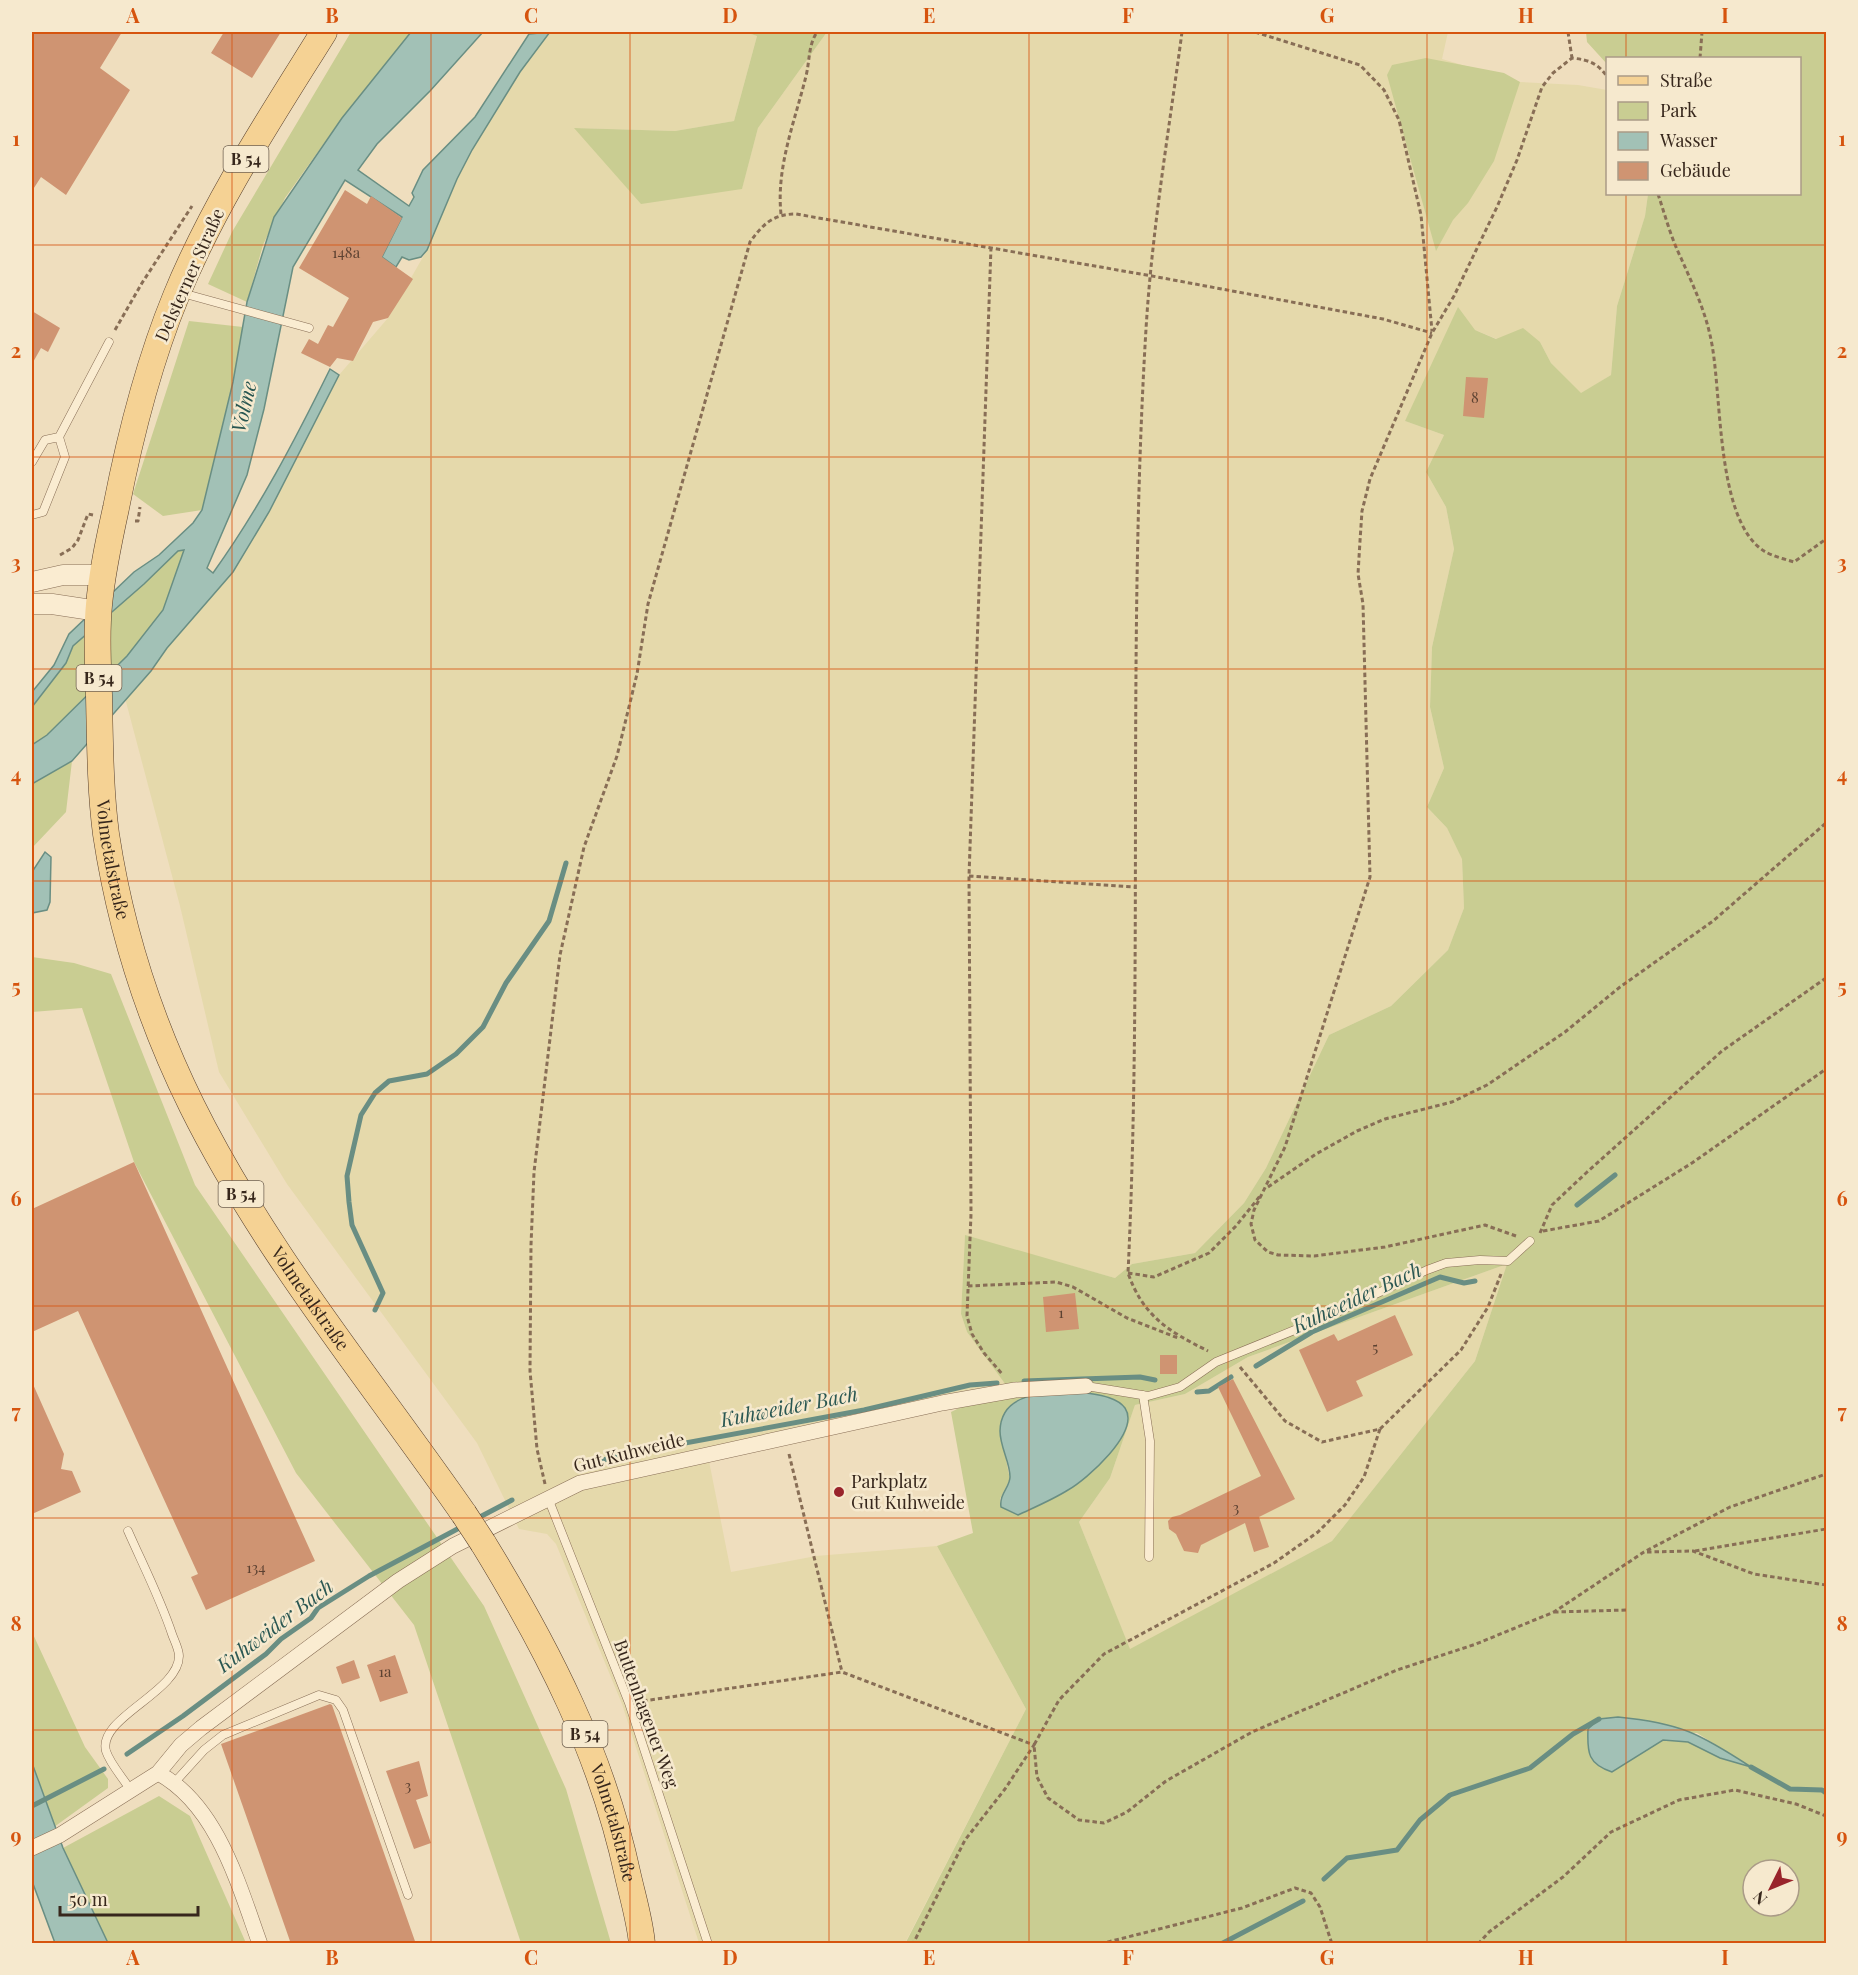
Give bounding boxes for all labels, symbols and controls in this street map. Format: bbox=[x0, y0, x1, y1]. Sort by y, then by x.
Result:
text: A bbox=[125, 1, 140, 28]
text: B bbox=[325, 1, 339, 28]
text: C bbox=[524, 1, 538, 28]
text: D bbox=[722, 1, 738, 28]
text: E bbox=[923, 1, 935, 28]
text: F bbox=[1122, 1, 1134, 28]
text: G bbox=[1320, 1, 1335, 28]
text: H bbox=[1518, 1, 1534, 28]
text: I bbox=[1721, 1, 1729, 28]
legend bbox=[1606, 57, 1801, 195]
text: Straße bbox=[1660, 68, 1713, 92]
text: Park bbox=[1660, 98, 1697, 122]
text: 1 bbox=[12, 124, 20, 151]
text: 1 bbox=[1838, 124, 1846, 151]
text: Wasser bbox=[1659, 128, 1718, 152]
road number: B 54 bbox=[224, 146, 268, 172]
text: Gebäude bbox=[1660, 158, 1731, 182]
street label: Delsterner Straße bbox=[149, 204, 229, 345]
house number: 148a bbox=[332, 242, 361, 262]
text: 2 bbox=[11, 336, 21, 363]
text: 2 bbox=[1837, 336, 1847, 363]
water label: Volme bbox=[224, 378, 262, 435]
house number: 8 bbox=[1471, 387, 1479, 407]
text: 3 bbox=[11, 548, 21, 575]
text: 3 bbox=[1837, 548, 1847, 575]
road number: B 54 bbox=[76, 665, 122, 691]
text: 4 bbox=[11, 760, 21, 787]
text: 4 bbox=[1837, 760, 1847, 787]
street label: Volmetalstraße bbox=[91, 798, 136, 922]
text: 5 bbox=[11, 972, 21, 999]
text: 5 bbox=[1837, 972, 1847, 999]
road number: B 54 bbox=[218, 1181, 264, 1207]
text: 6 bbox=[10, 1184, 22, 1211]
text: 6 bbox=[1836, 1184, 1848, 1211]
street label: Volmetalstraße bbox=[265, 1241, 355, 1355]
water label: Kuhweider Bach bbox=[1287, 1255, 1425, 1339]
house number: 1 bbox=[1058, 1302, 1064, 1322]
house number: 5 bbox=[1372, 1337, 1378, 1357]
water label: Kuhweider Bach bbox=[717, 1379, 860, 1432]
text: 7 bbox=[11, 1397, 21, 1424]
text: 7 bbox=[1837, 1397, 1847, 1424]
street label: Gut Kuhweide bbox=[571, 1427, 687, 1477]
place label: Parkplatz Gut Kuhweide bbox=[851, 1469, 965, 1514]
marker: Parkplatz Gut Kuhweide bbox=[832, 1485, 846, 1499]
house number: 3 bbox=[1233, 1497, 1240, 1517]
house number: 134 bbox=[246, 1557, 266, 1577]
water label: Kuhweider Bach bbox=[210, 1572, 338, 1678]
text: 8 bbox=[10, 1609, 22, 1636]
text: 8 bbox=[1836, 1609, 1848, 1636]
street label: Buttenhagener Weg bbox=[609, 1636, 685, 1792]
house number: 1a bbox=[378, 1661, 392, 1681]
road number: B 54 bbox=[562, 1721, 608, 1747]
street label: Volmetalstraße bbox=[585, 1759, 642, 1884]
house number: 3 bbox=[405, 1775, 412, 1795]
text: 9 bbox=[10, 1821, 22, 1848]
text: 9 bbox=[1836, 1821, 1848, 1848]
north arrow bbox=[1741, 1858, 1801, 1918]
scale bar bbox=[60, 1879, 198, 1917]
text: 50 m bbox=[69, 1887, 108, 1911]
text: N bbox=[1748, 1887, 1771, 1910]
text: A bbox=[125, 1943, 140, 1970]
text: B bbox=[325, 1943, 339, 1970]
text: C bbox=[524, 1943, 538, 1970]
text: D bbox=[722, 1943, 738, 1970]
text: E bbox=[923, 1943, 935, 1970]
text: F bbox=[1122, 1943, 1134, 1970]
text: G bbox=[1320, 1943, 1335, 1970]
text: H bbox=[1518, 1943, 1534, 1970]
text: I bbox=[1721, 1943, 1729, 1970]

